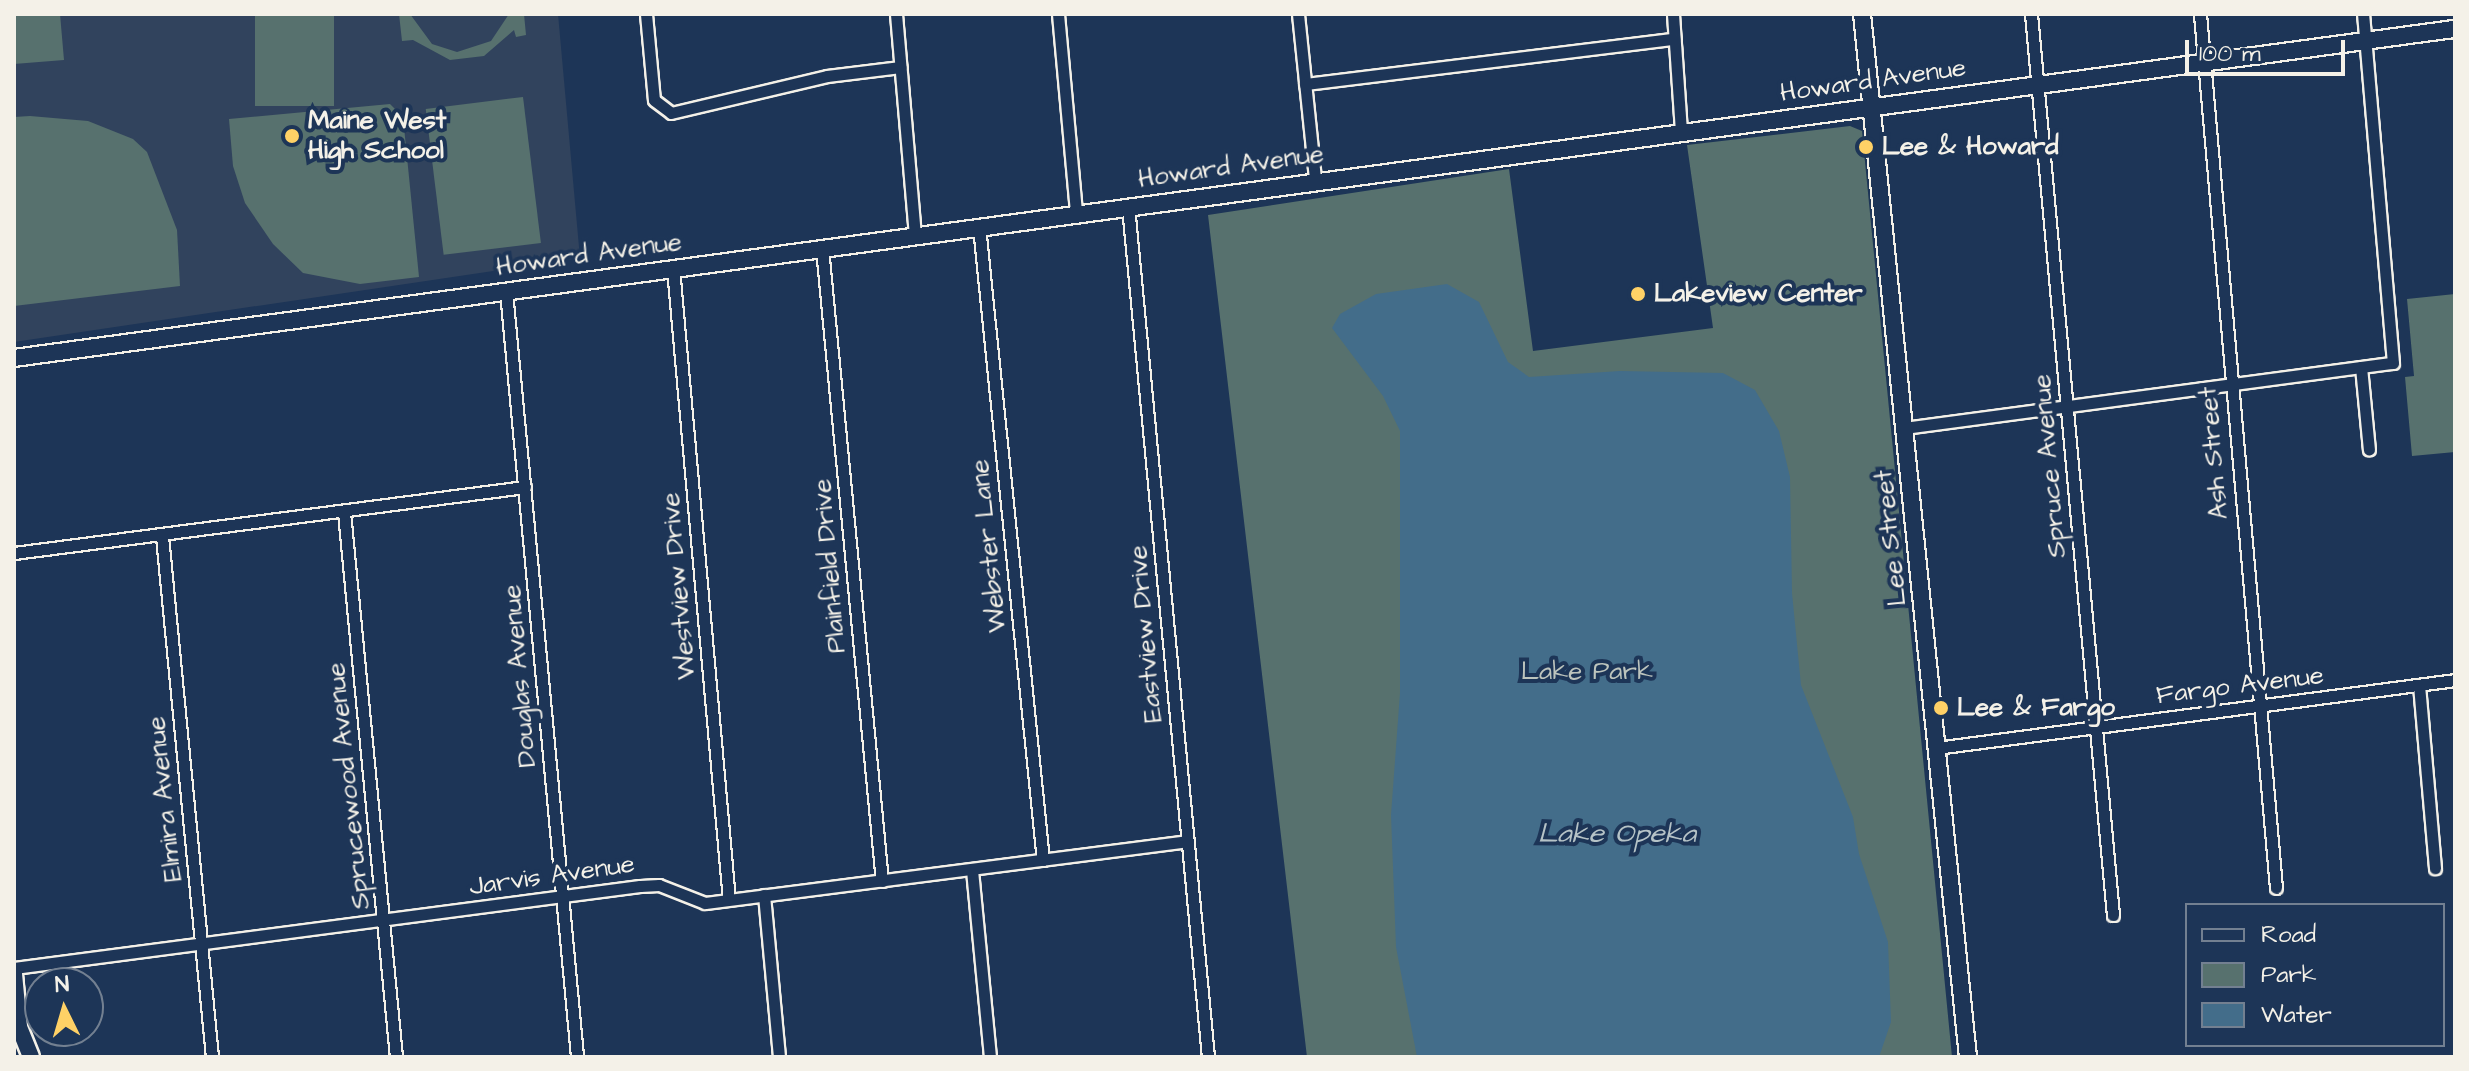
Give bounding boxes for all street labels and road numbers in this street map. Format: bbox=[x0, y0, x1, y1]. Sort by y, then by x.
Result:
street label: Howard Avenue bbox=[1778, 53, 1968, 109]
street label: Howard Avenue bbox=[1136, 139, 1326, 195]
street label: Howard Avenue bbox=[494, 227, 684, 283]
street label: Spruce Avenue bbox=[2026, 373, 2074, 559]
street label: Ash Street bbox=[2193, 385, 2235, 521]
street label: Webster Lane bbox=[964, 458, 1014, 634]
street label: Lee Street bbox=[1868, 468, 1914, 608]
street label: Plainfield Drive bbox=[807, 478, 853, 654]
street label: Westview Drive bbox=[655, 491, 703, 681]
street label: Eastview Drive bbox=[1123, 544, 1169, 724]
street label: Douglas Avenue bbox=[496, 583, 544, 769]
street label: Fargo Avenue bbox=[2154, 660, 2326, 712]
street label: Sprucewood Avenue bbox=[321, 661, 377, 911]
street label: Elmira Avenue bbox=[141, 715, 189, 883]
street label: Jarvis Avenue bbox=[467, 849, 637, 903]

